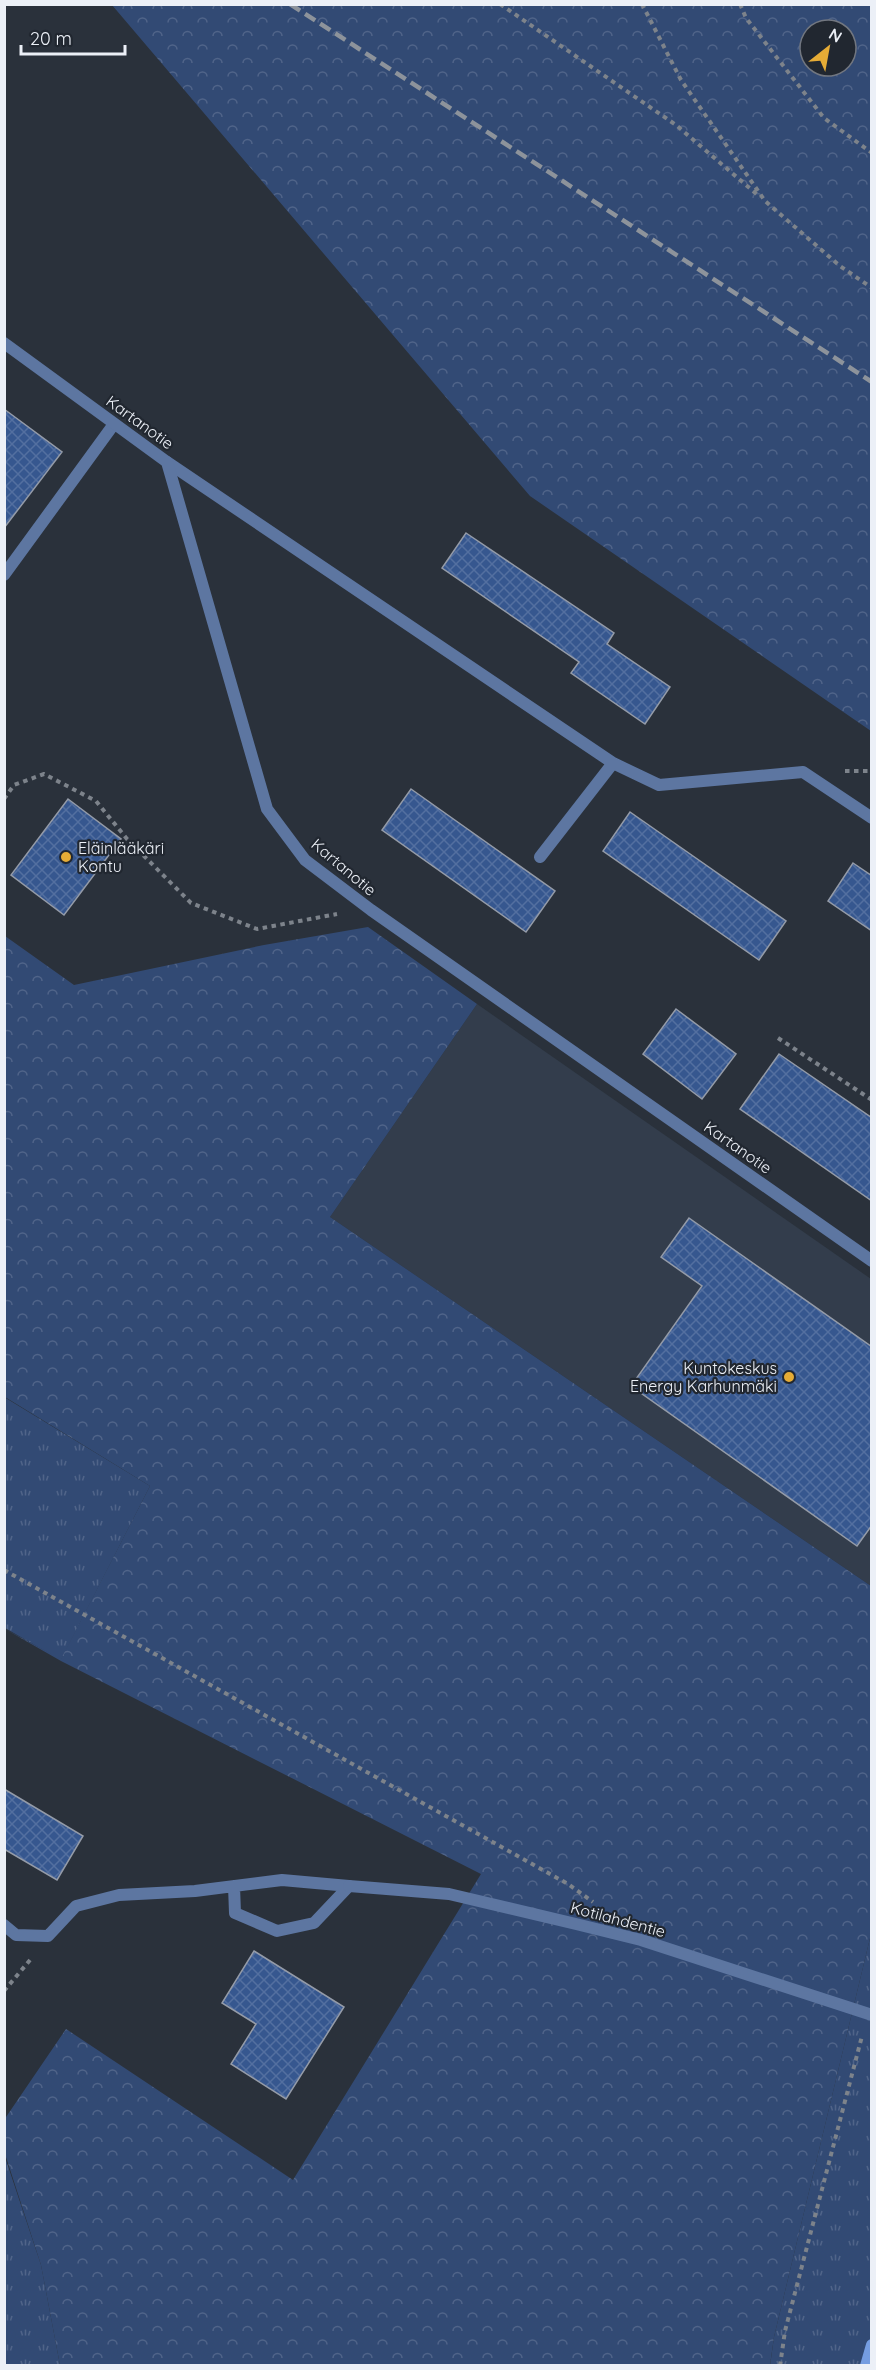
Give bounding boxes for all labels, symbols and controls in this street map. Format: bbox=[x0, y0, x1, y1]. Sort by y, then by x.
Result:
scale bar bbox=[21, 18, 124, 56]
north arrow bbox=[798, 18, 858, 78]
text: N bbox=[826, 24, 846, 47]
text: 20 m bbox=[30, 27, 72, 50]
street label: Kartanotie bbox=[102, 391, 178, 453]
street label: Kartanotie bbox=[307, 834, 381, 900]
place label: Eläinlääkäri Kontu bbox=[78, 838, 164, 876]
marker: Eläinlääkäri Kontu bbox=[59, 850, 73, 864]
street label: Kartanotie bbox=[700, 1116, 776, 1178]
place label: Kuntokeskus Energy Karhunmäki bbox=[630, 1358, 777, 1396]
marker: Kuntokeskus Energy Karhunmäki bbox=[782, 1370, 796, 1384]
street label: Kotilahdentie bbox=[568, 1897, 668, 1941]

